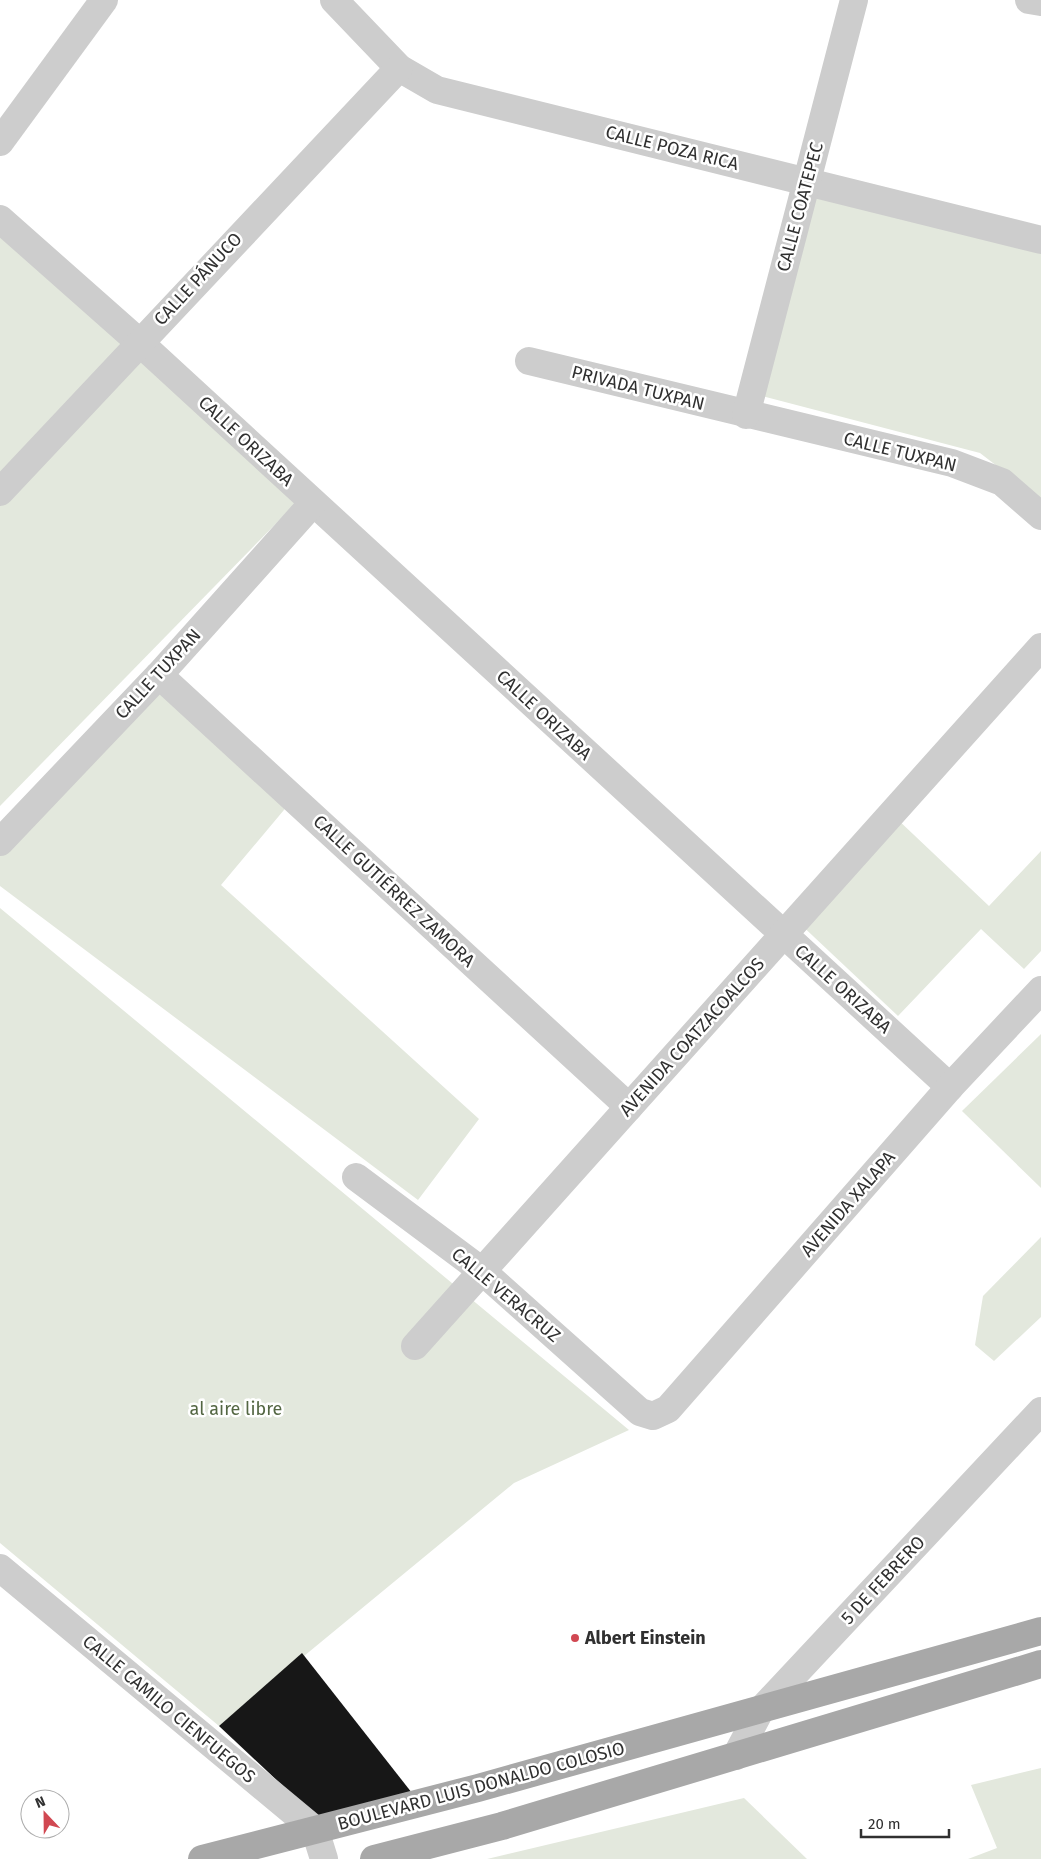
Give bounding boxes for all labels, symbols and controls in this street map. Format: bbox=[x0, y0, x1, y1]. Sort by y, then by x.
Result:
street label: CALLE POZA RICA bbox=[603, 121, 741, 175]
street label: CALLE COATEPEC bbox=[772, 140, 828, 274]
street label: CALLE PÁNUCO bbox=[149, 227, 247, 330]
street label: PRIVADA TUXPAN bbox=[569, 361, 707, 415]
street label: CALLE ORIZABA bbox=[194, 391, 299, 491]
street label: CALLE TUXPAN bbox=[841, 427, 959, 477]
street label: CALLE TUXPAN bbox=[111, 624, 205, 724]
street label: CALLE ORIZABA bbox=[492, 665, 597, 765]
street label: CALLE GUTIÉRREZ ZAMORA bbox=[309, 810, 481, 972]
street label: CALLE ORIZABA bbox=[790, 940, 896, 1039]
street label: AVENIDA COATZACOALCOS bbox=[615, 953, 769, 1121]
street label: AVENIDA XALAPA bbox=[796, 1146, 900, 1261]
street label: CALLE VERACRUZ bbox=[447, 1243, 565, 1347]
park label: al aire libre bbox=[190, 1398, 282, 1420]
street label: 5 DE FEBRERO bbox=[836, 1531, 930, 1629]
place label: Albert Einstein bbox=[584, 1627, 706, 1649]
street label: CALLE CAMILO CIENFUEGOS bbox=[78, 1630, 260, 1788]
marker: Albert Einstein bbox=[569, 1632, 581, 1644]
street label: BOULEVARD LUIS DONALDO COLOSIO bbox=[335, 1737, 627, 1835]
north arrow bbox=[20, 1789, 70, 1839]
text: N bbox=[33, 1793, 48, 1812]
scale bar bbox=[861, 1806, 948, 1838]
text: 20 m bbox=[868, 1815, 901, 1833]

